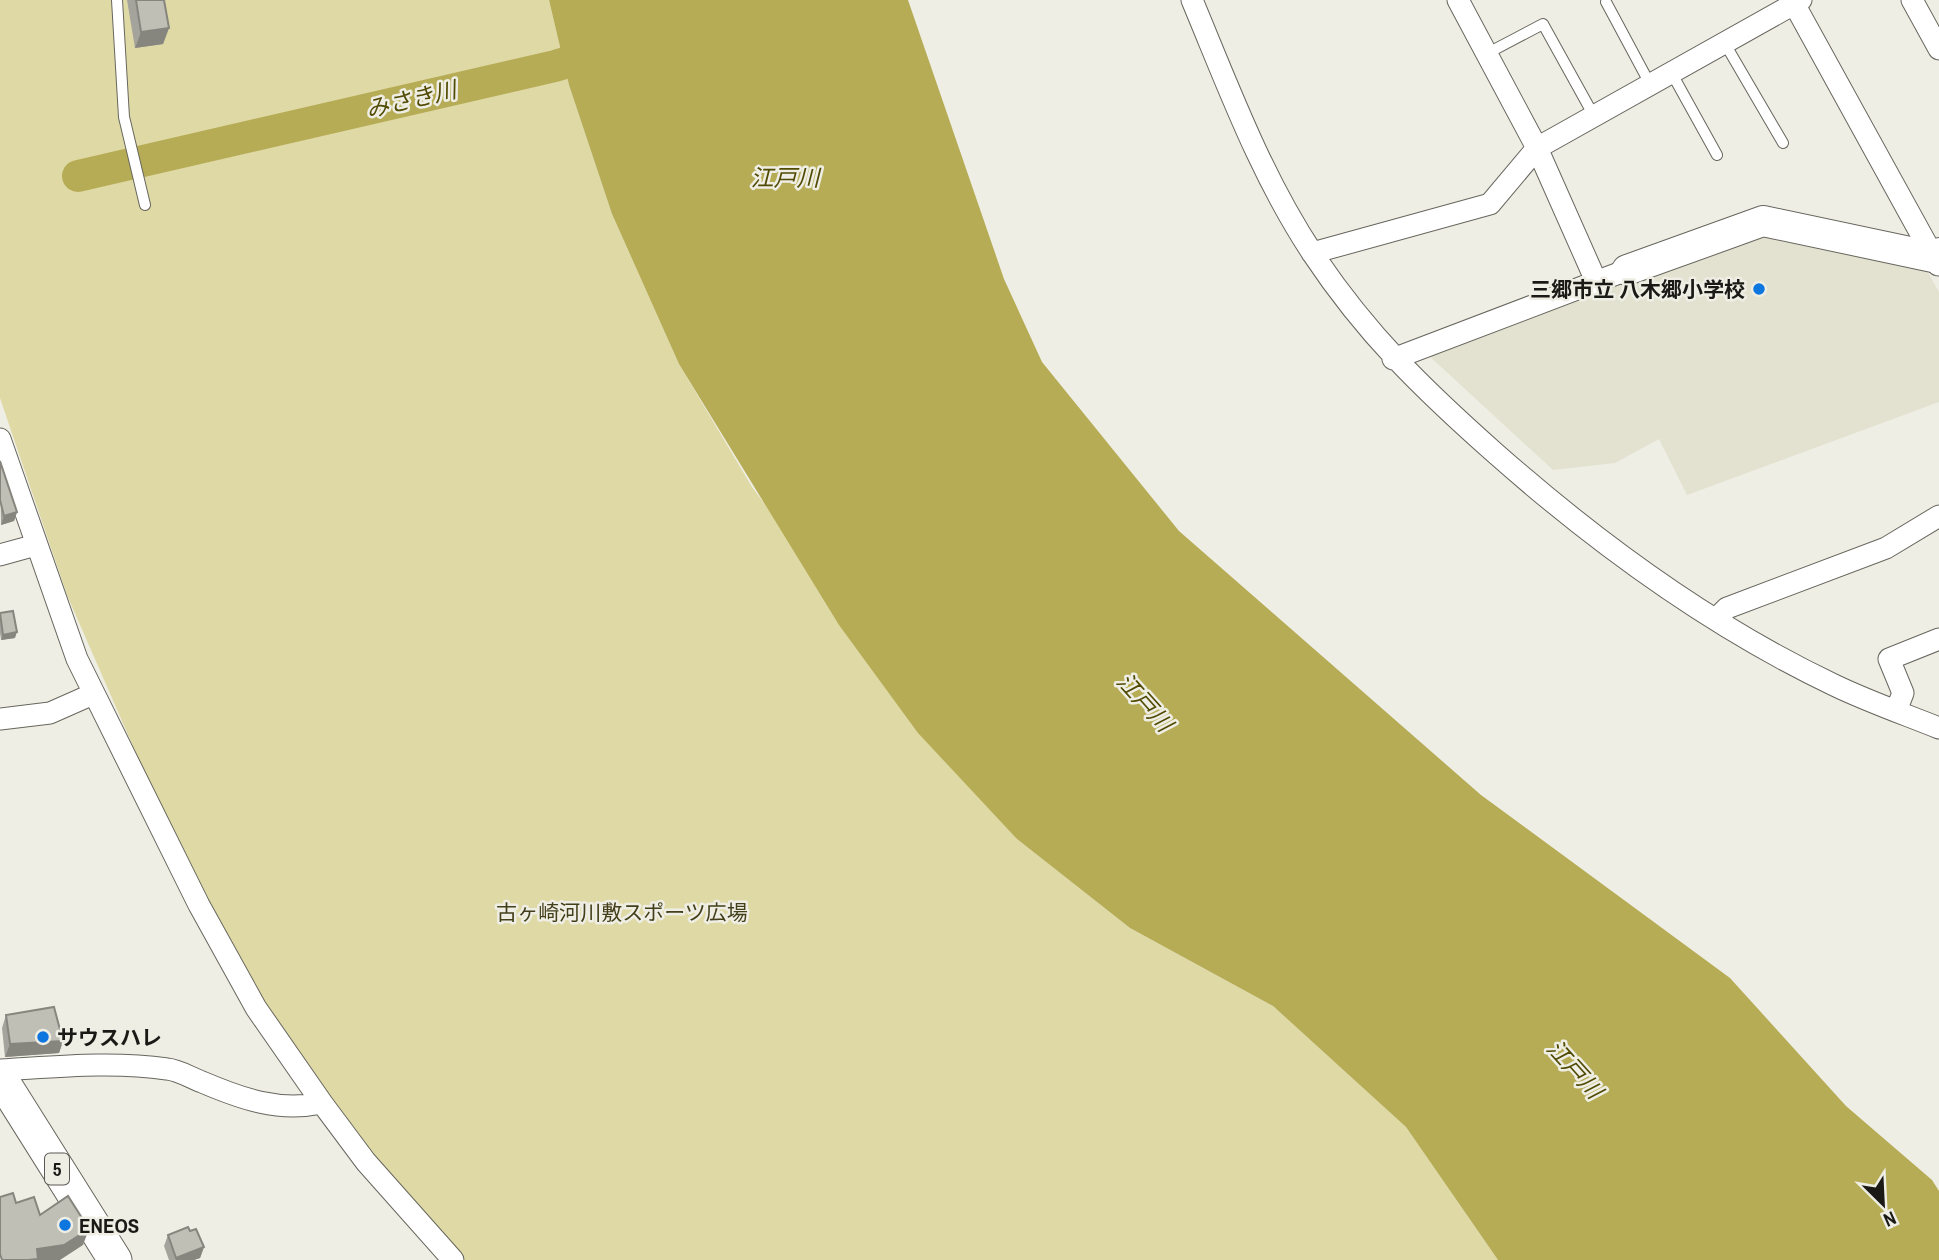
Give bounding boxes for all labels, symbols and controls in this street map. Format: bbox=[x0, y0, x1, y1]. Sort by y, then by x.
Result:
water label: みさき川 bbox=[363, 73, 462, 124]
water label: 江戸川 bbox=[751, 162, 823, 193]
place label: 三郷市立 八木郷小学校 bbox=[1530, 275, 1745, 304]
marker: 三郷市立 八木郷小学校 bbox=[1751, 281, 1767, 297]
water label: 江戸川 bbox=[1110, 666, 1182, 740]
park label: 古ヶ崎河川敷スポーツ広場 bbox=[496, 898, 748, 927]
place label: サウスハレ bbox=[57, 1023, 162, 1052]
marker: サウスハレ bbox=[35, 1029, 51, 1045]
water label: 江戸川 bbox=[1540, 1033, 1612, 1107]
road number: 5 bbox=[45, 1154, 69, 1184]
north arrow bbox=[1848, 1169, 1918, 1239]
text: N bbox=[1879, 1205, 1900, 1234]
place label: ENEOS bbox=[79, 1211, 139, 1240]
marker: ENEOS bbox=[57, 1217, 73, 1233]

